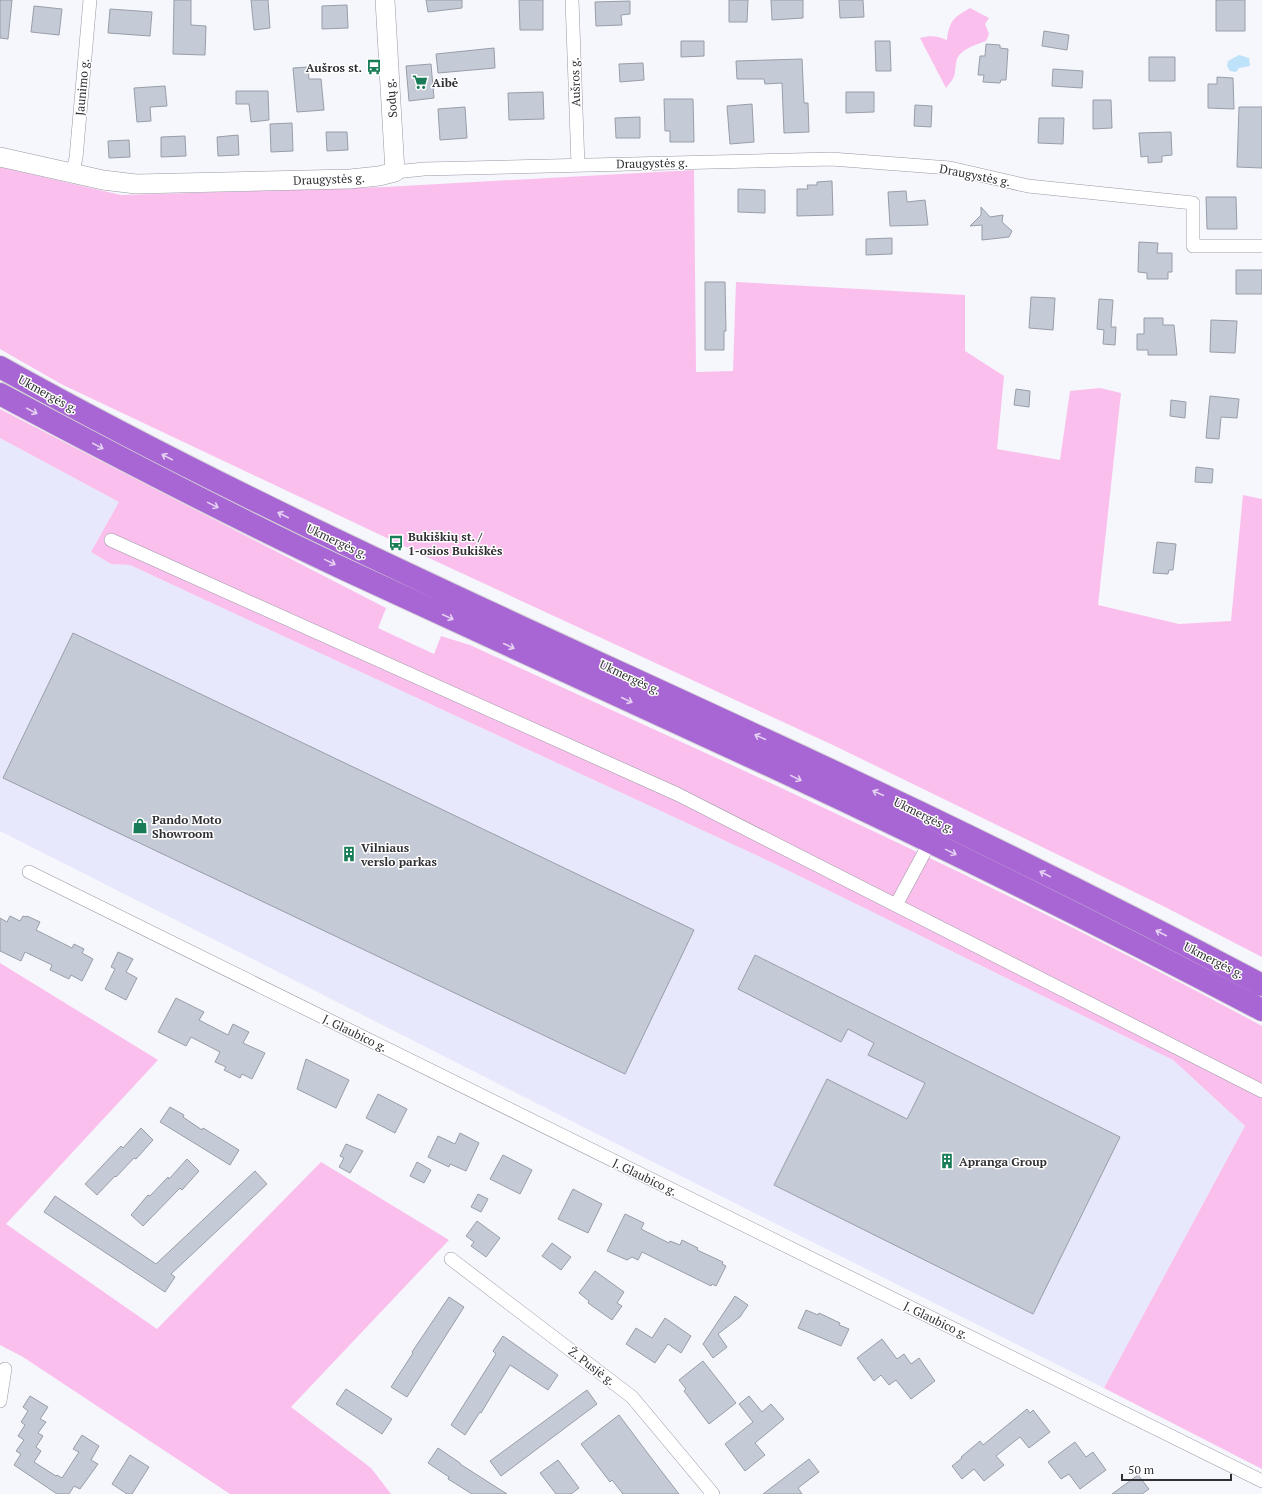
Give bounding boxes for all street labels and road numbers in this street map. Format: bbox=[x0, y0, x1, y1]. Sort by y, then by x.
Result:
street label: Aušros g. bbox=[567, 57, 583, 107]
street label: Jaunimo g. bbox=[72, 58, 92, 116]
street label: Sodų g. bbox=[382, 78, 400, 118]
street label: Draugystės g. bbox=[616, 155, 688, 171]
street label: Draugystės g. bbox=[938, 161, 1012, 189]
street label: Draugystės g. bbox=[293, 170, 365, 188]
street label: Ukmergės g. bbox=[16, 372, 80, 416]
street label: Ukmergės g. bbox=[304, 520, 370, 562]
street label: Ukmergės g. bbox=[597, 656, 663, 698]
street label: Ukmergės g. bbox=[891, 794, 957, 836]
street label: Ukmergės g. bbox=[1181, 938, 1247, 982]
street label: J. Glaubico g. bbox=[321, 1011, 389, 1055]
street label: J. Glaubico g. bbox=[611, 1155, 679, 1199]
street label: J. Glaubico g. bbox=[902, 1298, 970, 1342]
street label: Ž. Pusjė g. bbox=[566, 1344, 618, 1388]

